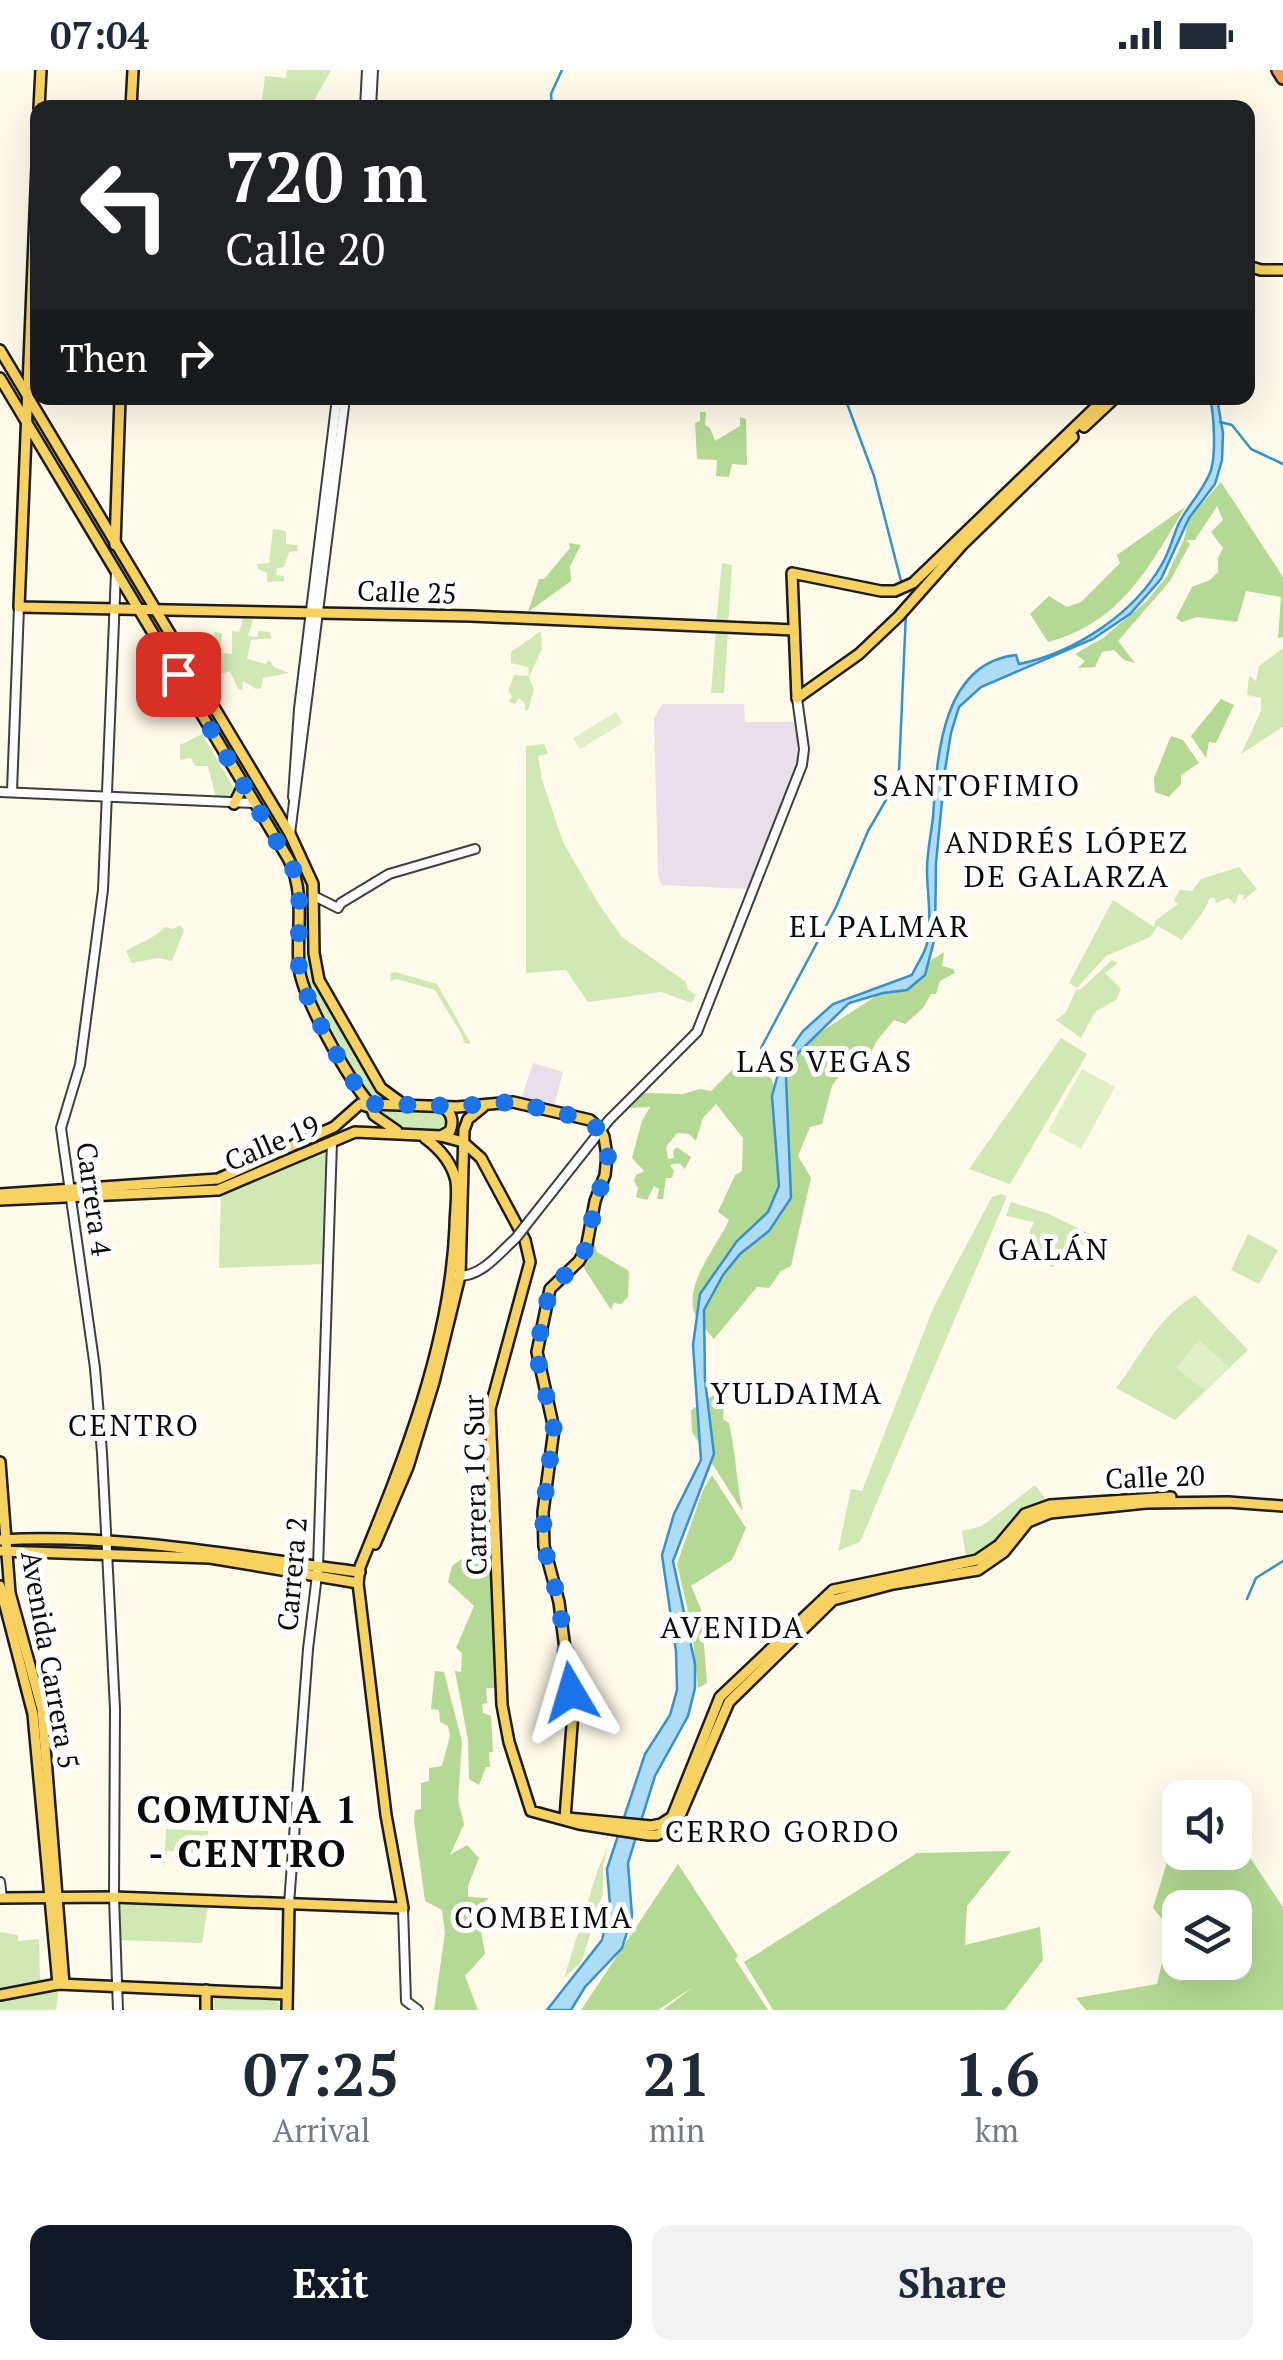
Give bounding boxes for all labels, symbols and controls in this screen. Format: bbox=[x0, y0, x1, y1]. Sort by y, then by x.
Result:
text: 07:04 bbox=[50, 10, 149, 60]
text: 720 m bbox=[225, 129, 427, 222]
icon: left bbox=[60, 140, 190, 270]
text: Calle 20 bbox=[225, 218, 385, 278]
icon: right bbox=[168, 330, 223, 385]
text: Then bbox=[60, 333, 148, 383]
street label: Calle 25 bbox=[357, 571, 458, 612]
pin bbox=[136, 632, 221, 717]
icon: arrive bbox=[151, 647, 206, 702]
district label: SANTOFIMIO bbox=[872, 765, 1082, 805]
district label: ANDRÉS LÓPEZ DE GALARZA bbox=[944, 822, 1190, 896]
district label: EL PALMAR bbox=[789, 906, 971, 946]
district label: LAS VEGAS bbox=[736, 1041, 914, 1081]
street label: Calle 19 bbox=[219, 1106, 325, 1179]
street label: Carrera 4 bbox=[68, 1140, 121, 1258]
district label: GALÁN bbox=[998, 1229, 1110, 1269]
district label: YULDAIMA bbox=[710, 1373, 884, 1413]
street label: Carrera 1C Sur bbox=[454, 1394, 495, 1576]
district label: CENTRO bbox=[68, 1405, 200, 1445]
street label: Calle 20 bbox=[1104, 1456, 1205, 1497]
street label: Carrera 2 bbox=[268, 1515, 315, 1633]
street label: Avenida Carrera 5 bbox=[13, 1548, 88, 1772]
district label: AVENIDA bbox=[660, 1607, 806, 1647]
position arrow bbox=[519, 1640, 623, 1744]
map controls bbox=[1162, 1780, 1252, 1980]
button: sound bbox=[1162, 1780, 1252, 1870]
district label: COMUNA 1 - CENTRO bbox=[137, 1784, 359, 1878]
district label: CERRO GORDO bbox=[665, 1811, 901, 1851]
button: layers bbox=[1162, 1890, 1252, 1980]
district label: COMBEIMA bbox=[454, 1897, 634, 1937]
text: 07:25 bbox=[243, 2034, 400, 2113]
text: 21 bbox=[643, 2034, 711, 2113]
text: 1.6 bbox=[954, 2034, 1040, 2113]
text: Arrival bbox=[272, 2109, 371, 2151]
text: min bbox=[649, 2109, 705, 2151]
text: km bbox=[975, 2109, 1019, 2151]
button: Exit bbox=[30, 2225, 632, 2340]
button: Share bbox=[652, 2225, 1253, 2340]

